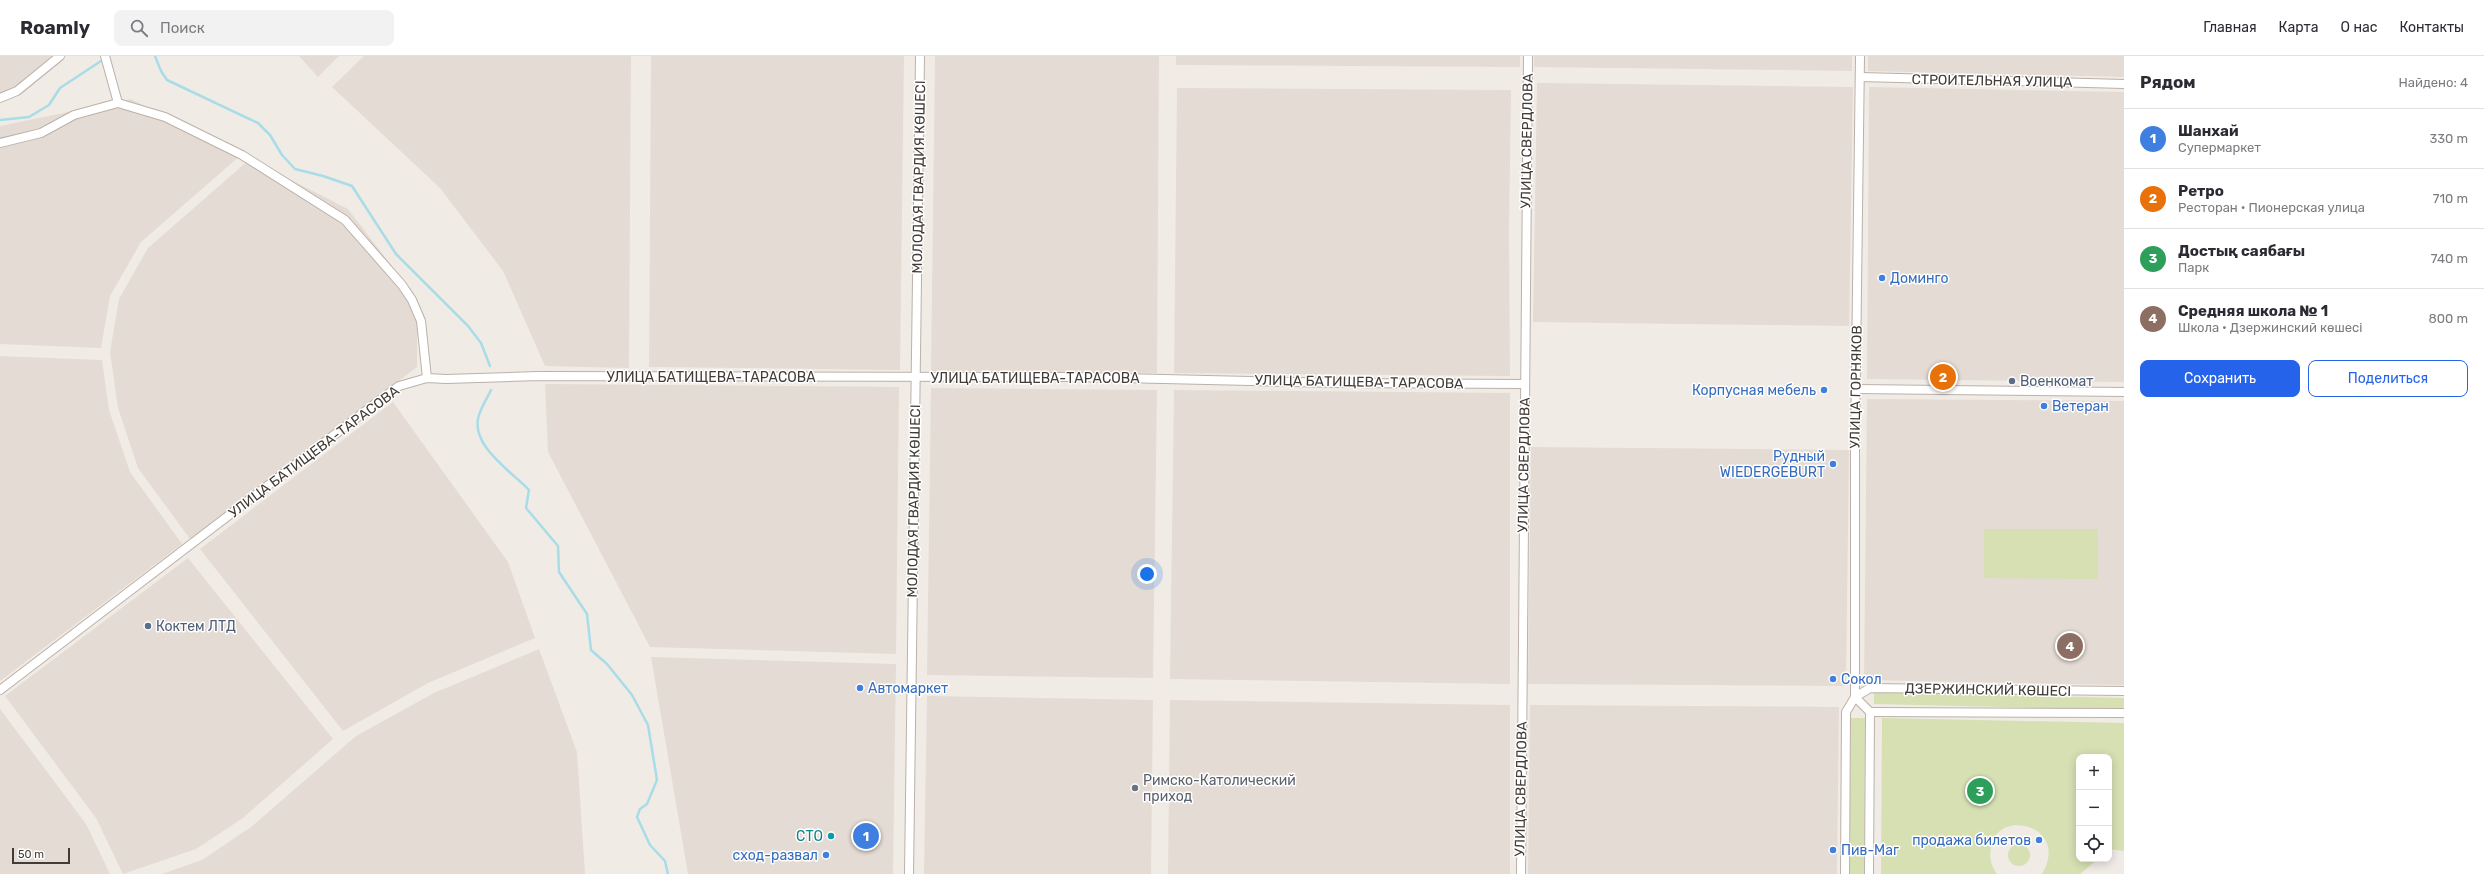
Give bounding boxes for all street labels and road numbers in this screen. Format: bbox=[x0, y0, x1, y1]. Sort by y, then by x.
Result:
street label: СТРОИТЕЛЬНАЯ УЛИЦА bbox=[1911, 71, 2073, 91]
street label: УЛИЦА СВЕРДЛОВА bbox=[1517, 73, 1537, 209]
street label: МОЛОДАЯ ГВАРДИЯ КӨШЕСІ bbox=[909, 80, 929, 274]
street label: УЛИЦА ГОРНЯКОВ bbox=[1846, 325, 1866, 449]
street label: УЛИЦА БАТИЩЕВА-ТАРАСОВА bbox=[606, 369, 816, 386]
street label: УЛИЦА БАТИЩЕВА-ТАРАСОВА bbox=[930, 370, 1140, 387]
street label: УЛИЦА БАТИЩЕВА-ТАРАСОВА bbox=[1254, 372, 1464, 392]
street label: УЛИЦА БАТИЩЕВА-ТАРАСОВА bbox=[225, 382, 403, 522]
street label: УЛИЦА СВЕРДЛОВА bbox=[1514, 397, 1534, 533]
street label: МОЛОДАЯ ГВАРДИЯ КӨШЕСІ bbox=[904, 404, 924, 598]
street label: ДЗЕРЖИНСКИЙ КӨШЕСІ bbox=[1905, 679, 2071, 700]
street label: УЛИЦА СВЕРДЛОВА bbox=[1511, 721, 1531, 857]

